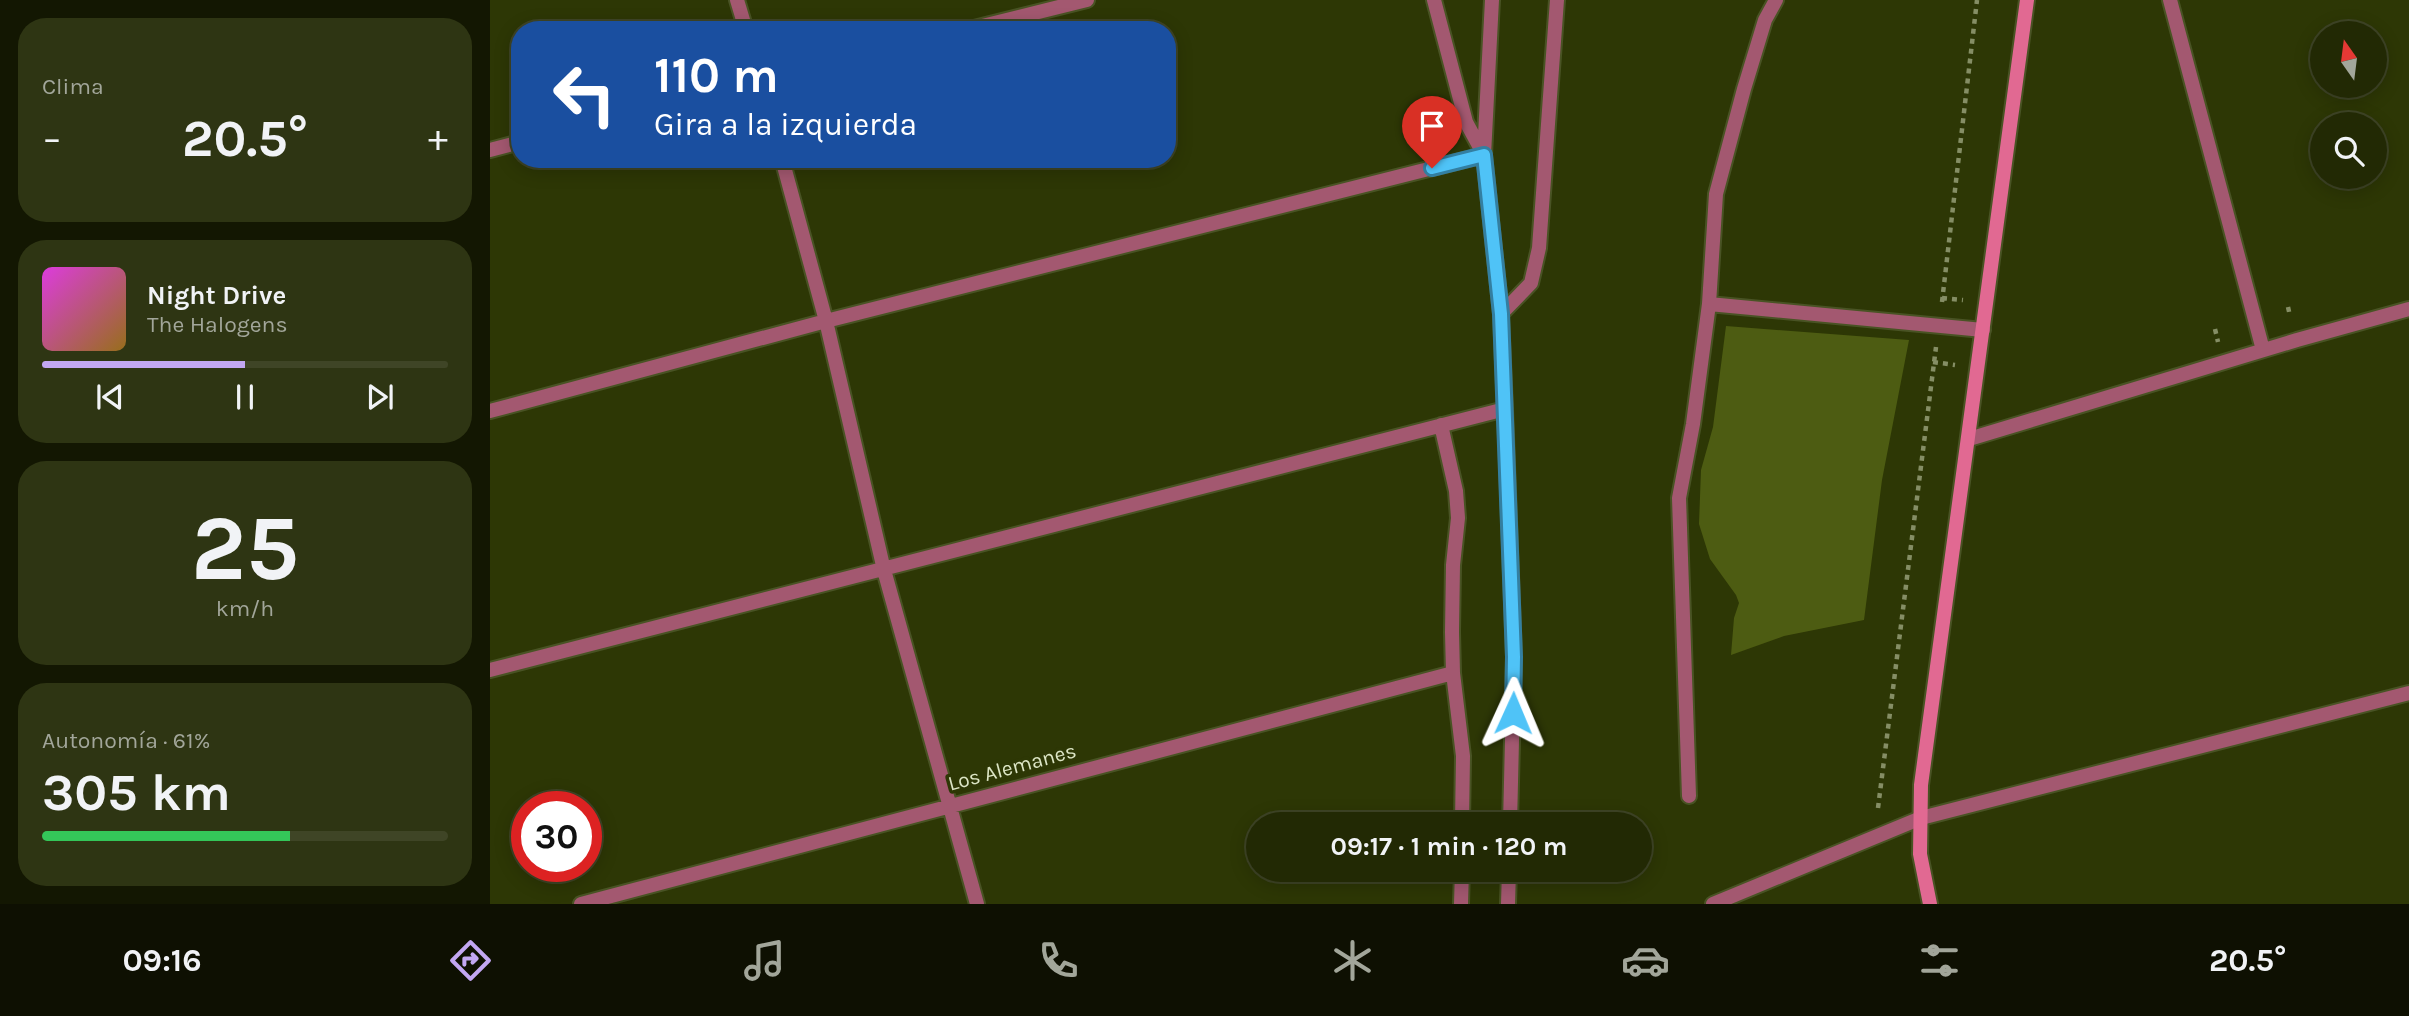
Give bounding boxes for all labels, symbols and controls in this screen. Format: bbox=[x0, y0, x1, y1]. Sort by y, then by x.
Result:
north arrow bbox=[2310, 21, 2387, 98]
map controls bbox=[2310, 21, 2387, 189]
text: 110 m bbox=[654, 47, 779, 104]
icon: left bbox=[539, 49, 630, 140]
text: Clima bbox=[42, 73, 104, 100]
pin bbox=[1402, 96, 1462, 168]
text: Gira a la izquierda bbox=[654, 106, 917, 143]
icon: arrive bbox=[1413, 107, 1451, 145]
text: 20.5° bbox=[182, 108, 308, 169]
button: search bbox=[2310, 112, 2387, 189]
text: − bbox=[42, 116, 62, 161]
text: + bbox=[428, 116, 448, 161]
text: Night Drive bbox=[147, 280, 286, 311]
text: The Halogens bbox=[147, 311, 287, 338]
icon: previous bbox=[91, 378, 129, 416]
icon: pause bbox=[226, 378, 264, 416]
icon: next bbox=[361, 378, 399, 416]
text: 25 bbox=[191, 496, 299, 602]
text: km/h bbox=[216, 595, 274, 622]
position arrow bbox=[1476, 676, 1550, 750]
text: Autonomía · 61% bbox=[42, 727, 210, 754]
street label: Los Alemanes bbox=[945, 738, 1079, 796]
text: 305 km bbox=[42, 762, 231, 823]
speed limit sign: 30 bbox=[511, 791, 602, 882]
text: 09:17 · 1 min · 120 m bbox=[1331, 831, 1567, 862]
icon: directions bbox=[446, 936, 495, 985]
icon: music bbox=[740, 936, 789, 985]
icon: phone bbox=[1034, 936, 1083, 985]
icon: climate bbox=[1328, 936, 1377, 985]
icon: car bbox=[1621, 936, 1670, 985]
icon: filters bbox=[1915, 936, 1964, 985]
text: 09:16 bbox=[122, 942, 202, 979]
text: 20.5° bbox=[2209, 942, 2287, 979]

